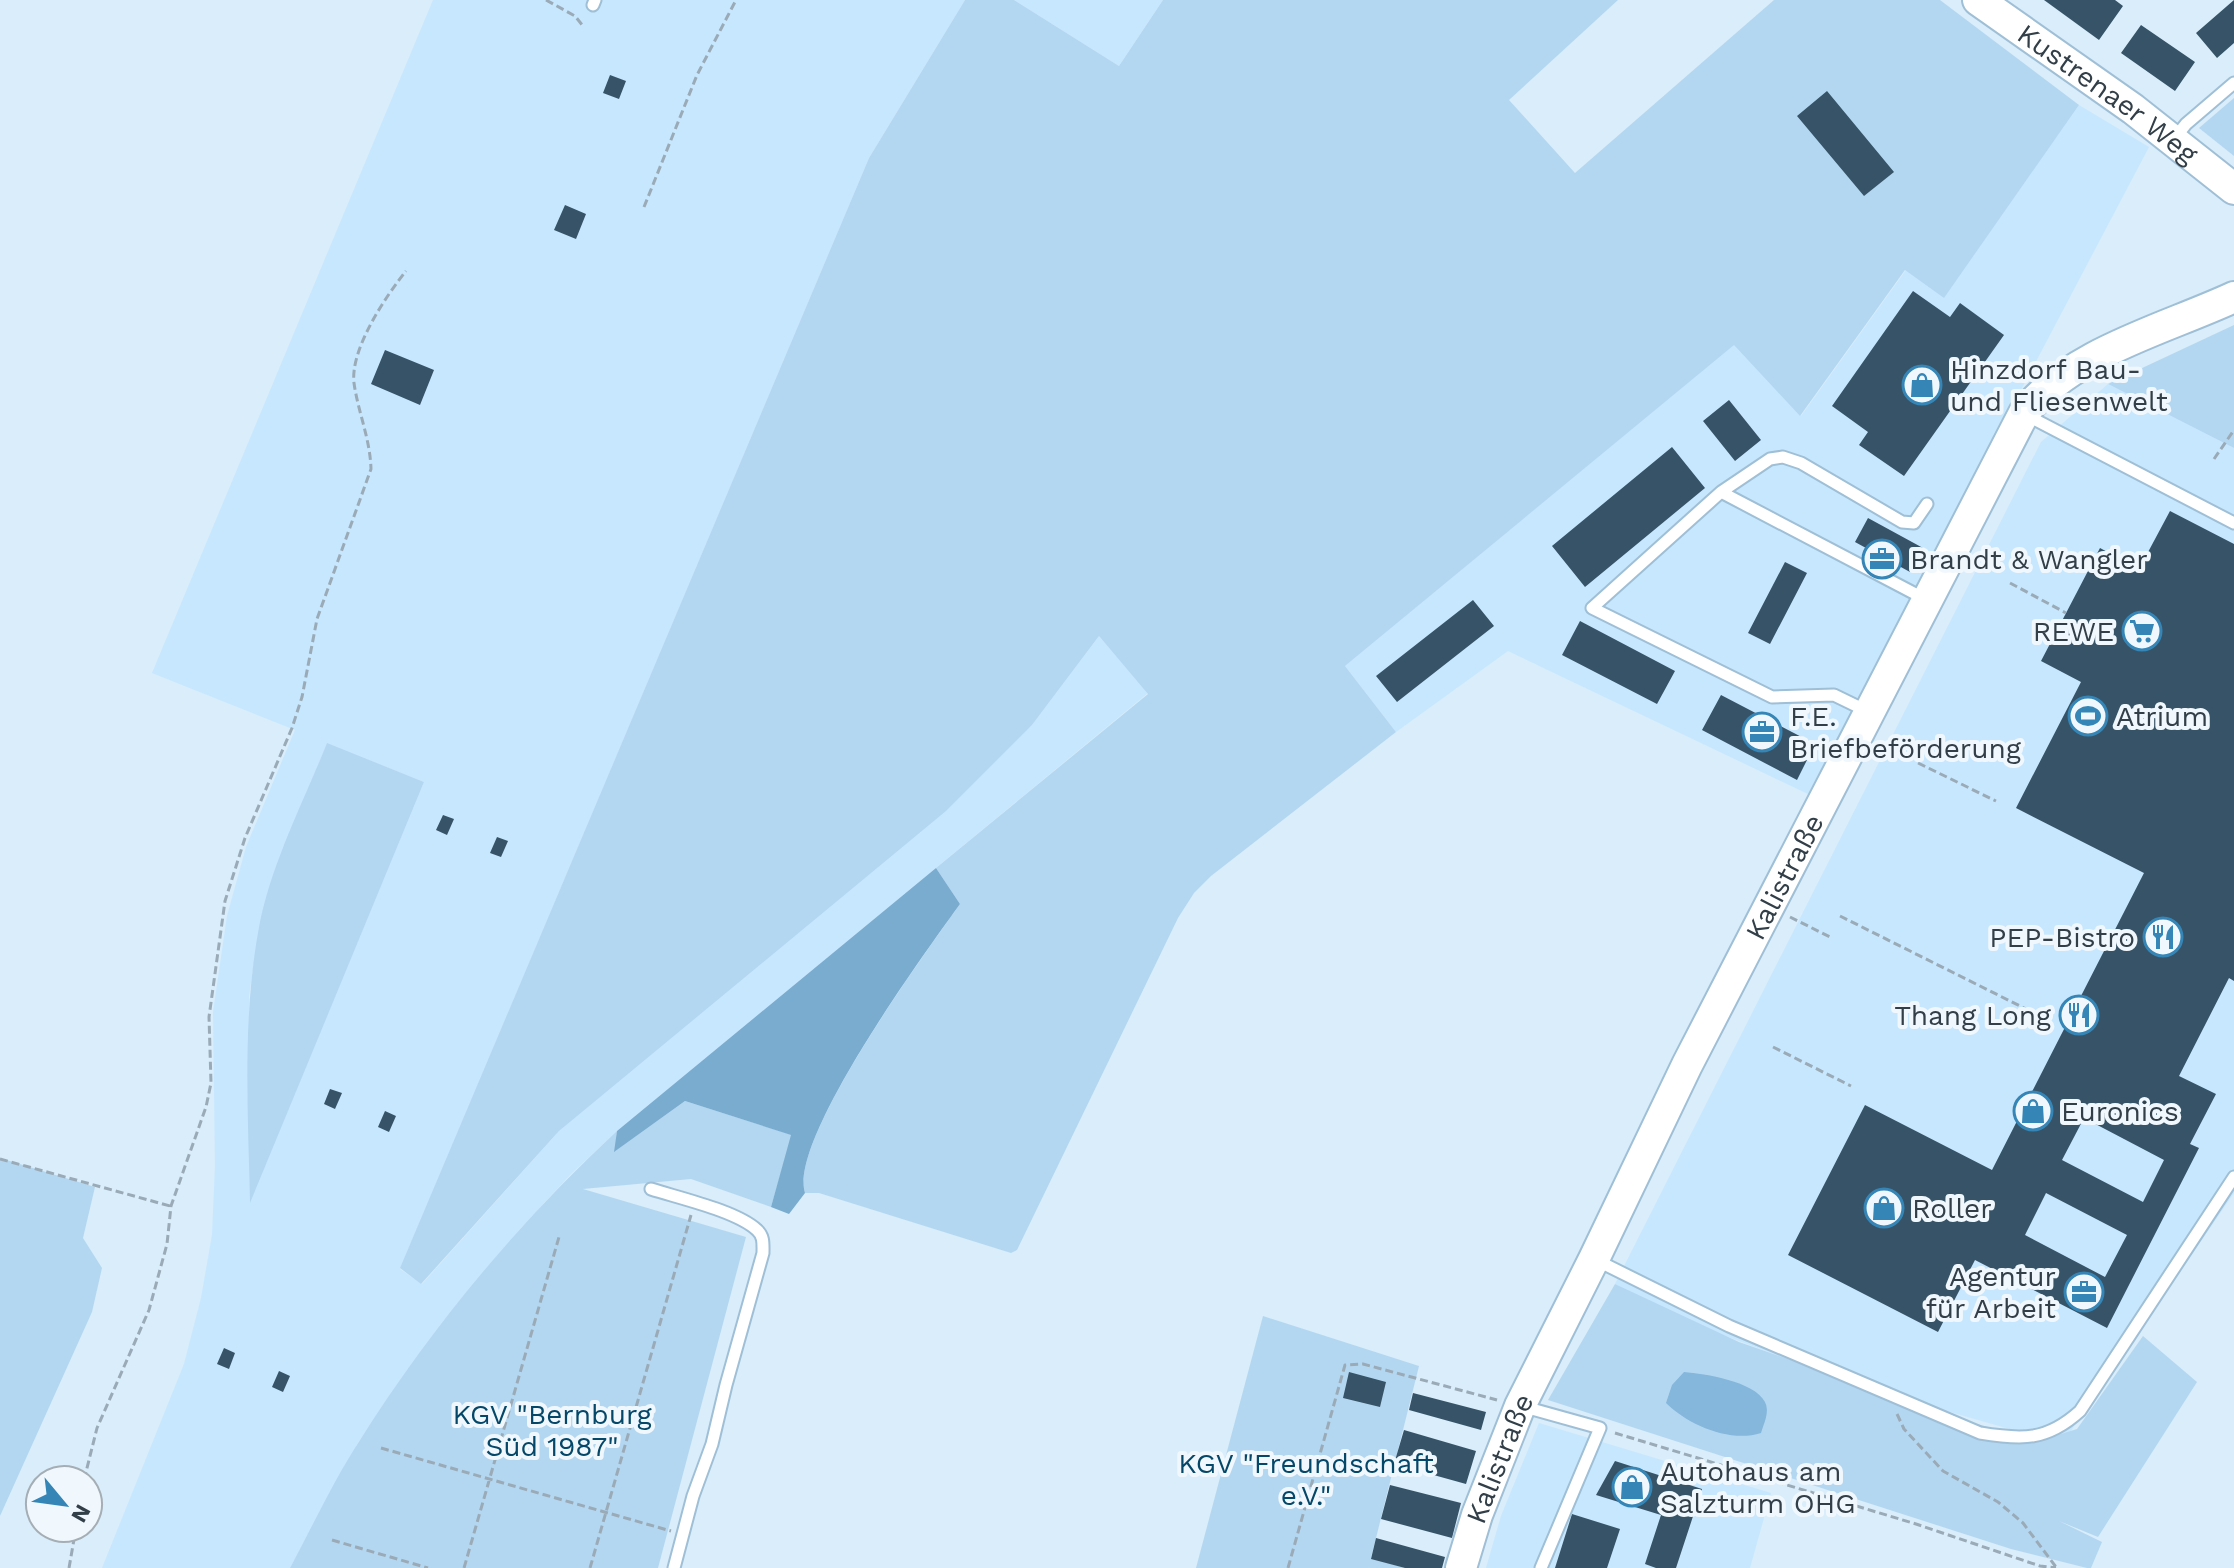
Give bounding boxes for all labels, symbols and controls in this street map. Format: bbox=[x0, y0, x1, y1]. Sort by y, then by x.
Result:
street label: Kustrenaer Weg bbox=[2012, 17, 2204, 170]
place label: Hinzdorf Bau- und Fliesenwelt bbox=[1950, 353, 2168, 418]
shop icon: Hinzdorf Bau- und Fliesenwelt bbox=[1901, 364, 1943, 406]
office icon: Brandt & Wangler bbox=[1861, 538, 1903, 580]
place label: Brandt & Wangler bbox=[1910, 543, 2148, 576]
supermarket icon: REWE bbox=[2121, 610, 2163, 652]
place label: REWE bbox=[2033, 615, 2114, 648]
sports icon: Atrium bbox=[2067, 695, 2109, 737]
place label: F.E. Briefbeförderung bbox=[1790, 700, 2021, 765]
place label: Atrium bbox=[2116, 700, 2208, 733]
office icon: F.E. Briefbeförderung bbox=[1741, 711, 1783, 753]
street label: Kalistraße bbox=[1738, 809, 1830, 945]
restaurant icon: PEP-Bistro bbox=[2142, 916, 2184, 958]
place label: PEP-Bistro bbox=[1989, 921, 2135, 954]
restaurant icon: Thang Long bbox=[2058, 994, 2100, 1036]
place label: Thang Long bbox=[1894, 999, 2051, 1032]
shop icon: Euronics bbox=[2012, 1090, 2054, 1132]
place label: Euronics bbox=[2061, 1095, 2179, 1128]
shop icon: Roller bbox=[1863, 1187, 1905, 1229]
place label: Roller bbox=[1912, 1192, 1992, 1225]
place label: Agentur für Arbeit bbox=[1926, 1260, 2056, 1325]
office icon: Agentur für Arbeit bbox=[2063, 1271, 2105, 1313]
street label: Kalistraße bbox=[1459, 1388, 1540, 1528]
park label: KGV "Bernburg Süd 1987" bbox=[452, 1398, 652, 1463]
park label: KGV "Freundschaft e.V." bbox=[1178, 1447, 1434, 1512]
place label: Autohaus am Salzturm OHG bbox=[1660, 1455, 1855, 1520]
north arrow bbox=[24, 1464, 104, 1544]
shop icon: Autohaus am Salzturm OHG bbox=[1611, 1466, 1653, 1508]
text: N bbox=[66, 1500, 96, 1527]

